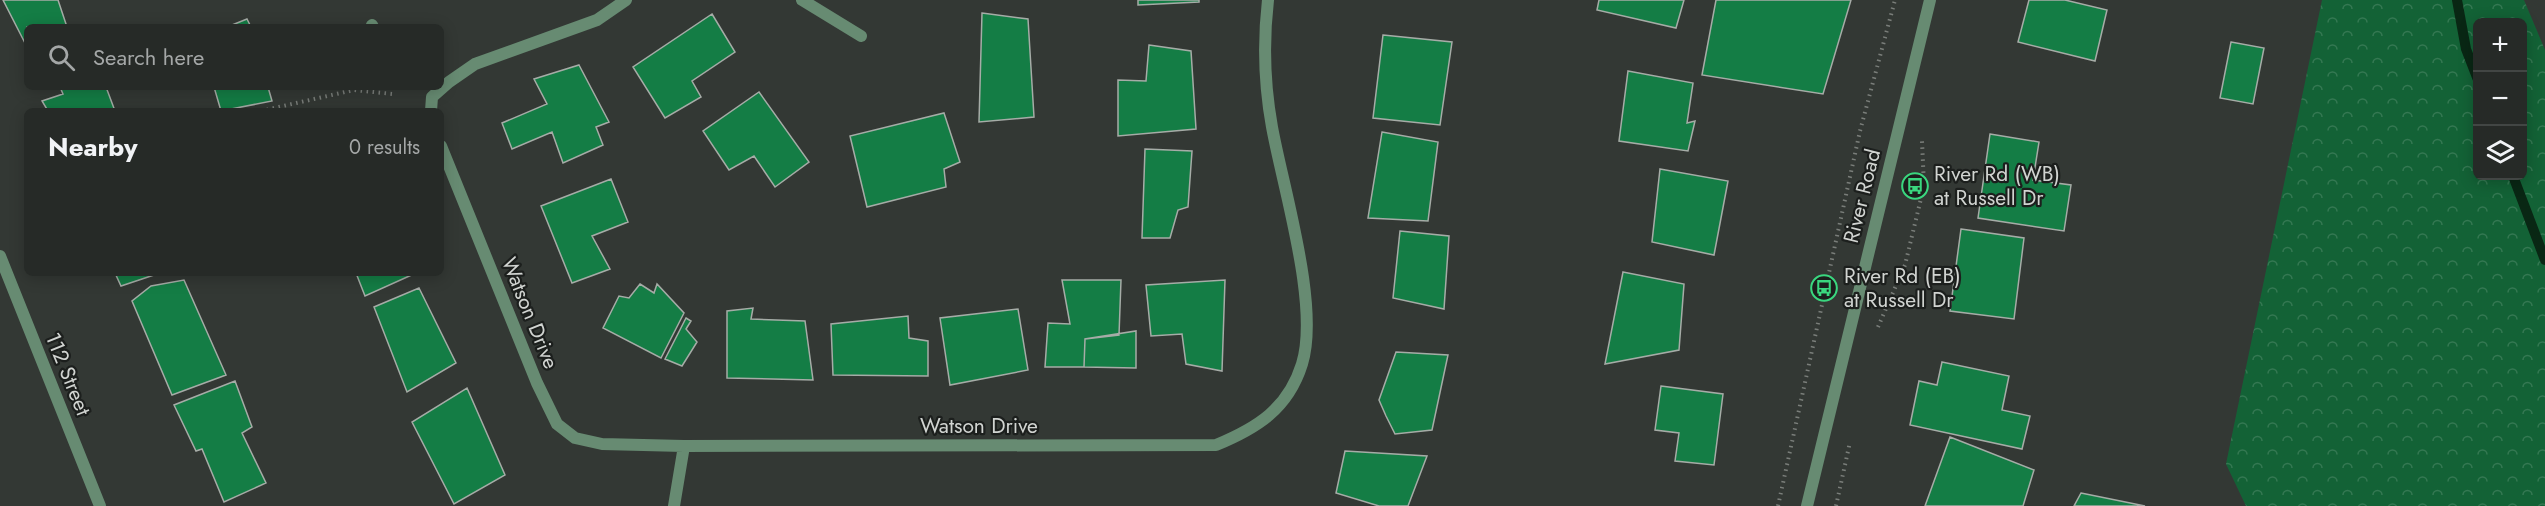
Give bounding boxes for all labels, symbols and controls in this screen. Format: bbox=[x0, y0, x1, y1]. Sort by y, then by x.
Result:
map controls bbox=[2473, 18, 2527, 180]
button: + bbox=[2473, 18, 2527, 72]
search box bbox=[24, 24, 444, 90]
icon: search bbox=[45, 41, 78, 74]
text: Search here bbox=[93, 41, 204, 73]
button: − bbox=[2473, 72, 2527, 126]
button: layers bbox=[2473, 126, 2527, 180]
text: Nearby bbox=[48, 128, 137, 166]
text: 0 results bbox=[349, 133, 420, 162]
street label: River Road bbox=[1836, 146, 1888, 246]
place label: River Rd (WB) at Russell Dr bbox=[1934, 159, 2060, 213]
bus stop icon: River Rd (WB) at Russell Dr bbox=[1900, 171, 1930, 201]
street label: Watson Drive bbox=[494, 253, 566, 373]
place label: River Rd (EB) at Russell Dr bbox=[1844, 261, 1961, 315]
bus stop icon: River Rd (EB) at Russell Dr bbox=[1809, 273, 1839, 303]
street label: 112 Street bbox=[38, 328, 98, 420]
street label: Watson Drive bbox=[920, 411, 1038, 441]

